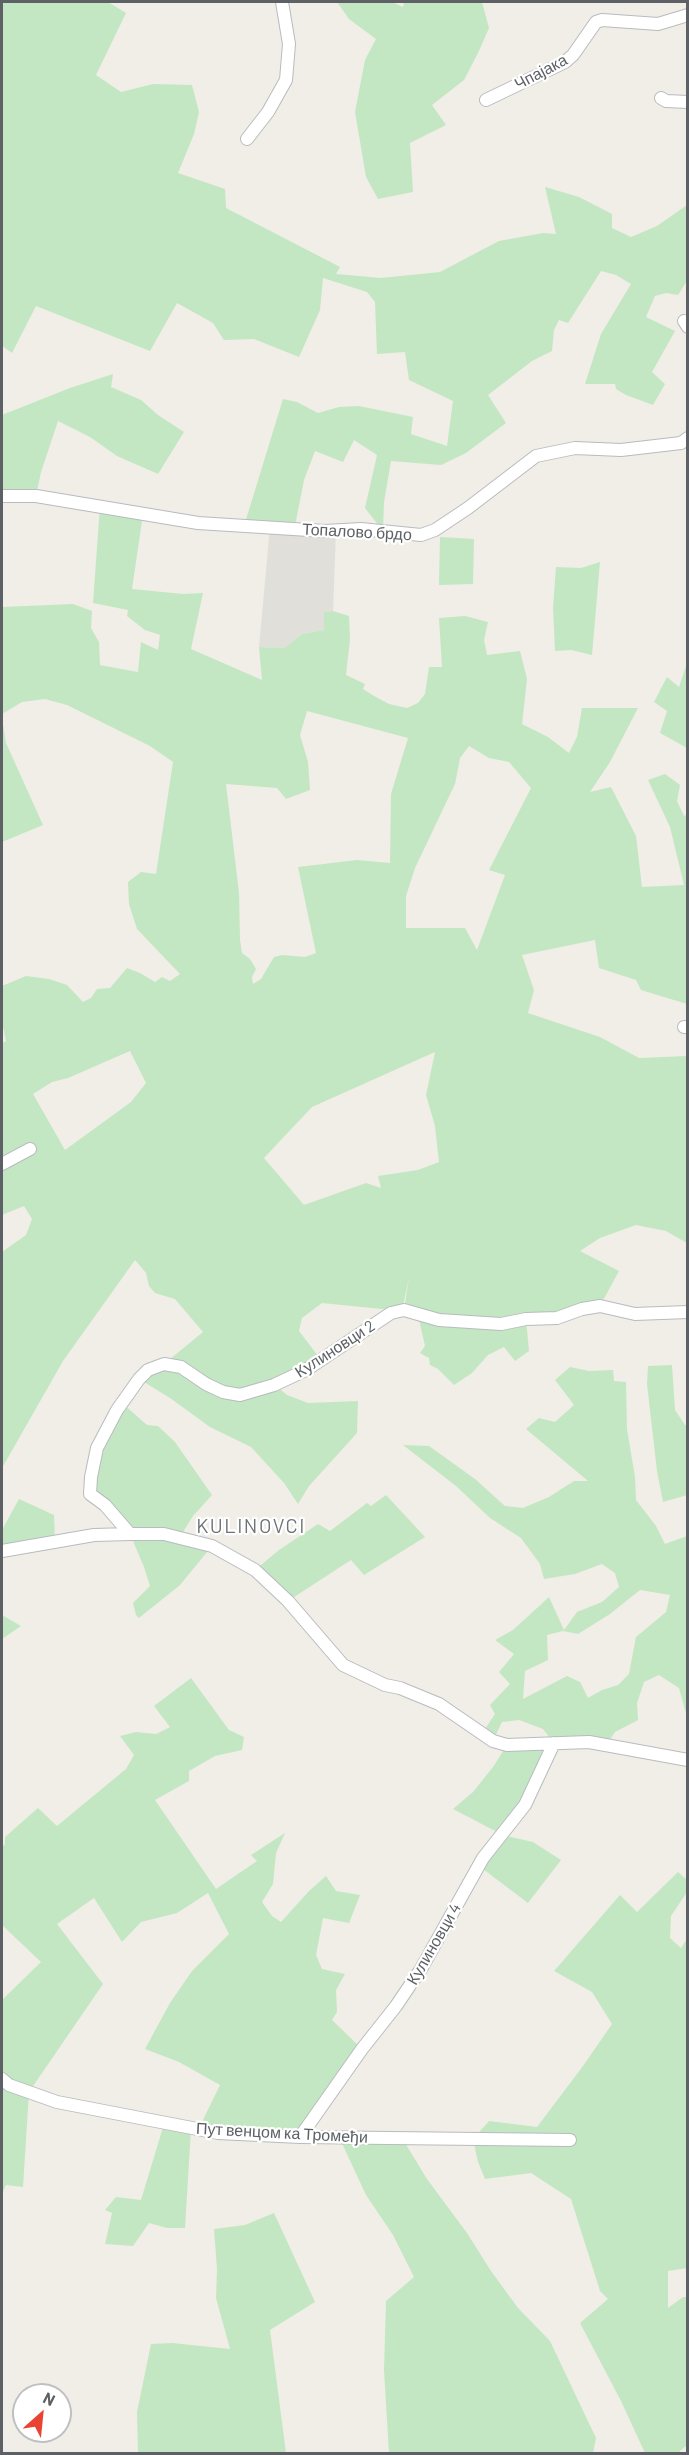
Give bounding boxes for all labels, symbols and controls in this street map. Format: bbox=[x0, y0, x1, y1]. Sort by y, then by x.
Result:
street label: Чпајака bbox=[511, 50, 571, 94]
street label: Топалово брдо bbox=[302, 520, 412, 544]
street label: Кулиновци 2 bbox=[291, 1316, 379, 1382]
district label: KULINOVCI bbox=[196, 1514, 306, 1538]
street label: Кулиновци 4 bbox=[403, 1900, 465, 1988]
street label: Пут венцом ка Тромеђи bbox=[196, 2119, 368, 2147]
north arrow bbox=[12, 2383, 72, 2443]
text: N bbox=[40, 2387, 59, 2409]

